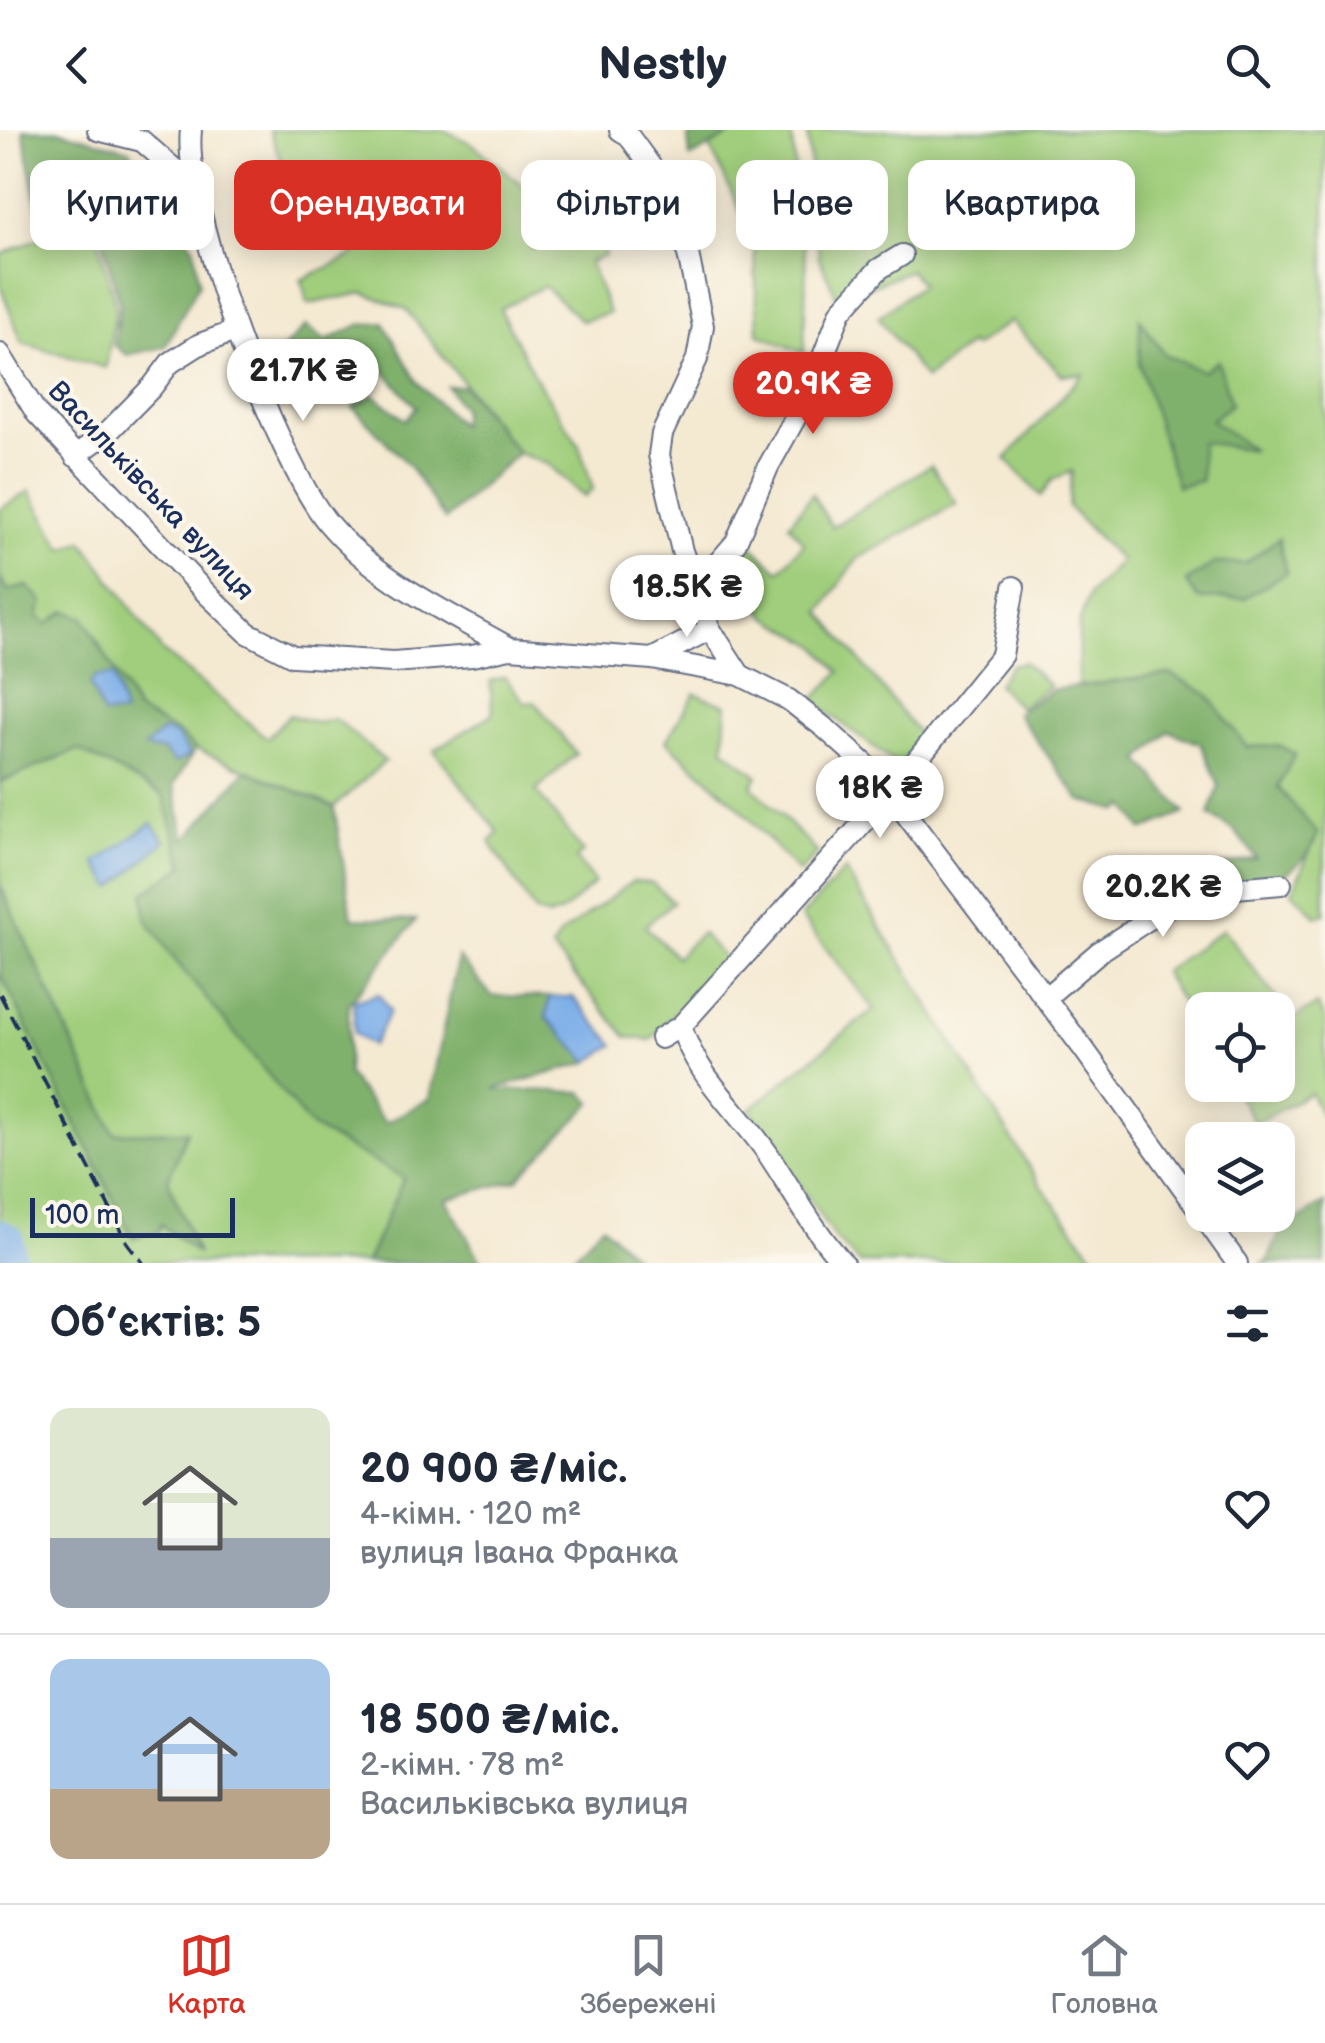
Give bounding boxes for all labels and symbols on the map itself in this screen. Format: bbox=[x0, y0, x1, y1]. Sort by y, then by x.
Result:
pin: 21.7K ₴ bbox=[211, 339, 395, 424]
pin: 20.9K ₴ bbox=[721, 352, 905, 437]
street label: Васильківська вулиця bbox=[41, 375, 261, 607]
pin: 18.5K ₴ bbox=[595, 555, 779, 640]
pin: 18K ₴ bbox=[810, 756, 950, 841]
pin: 20.2K ₴ bbox=[1071, 855, 1255, 940]
scale bar bbox=[30, 1193, 235, 1238]

